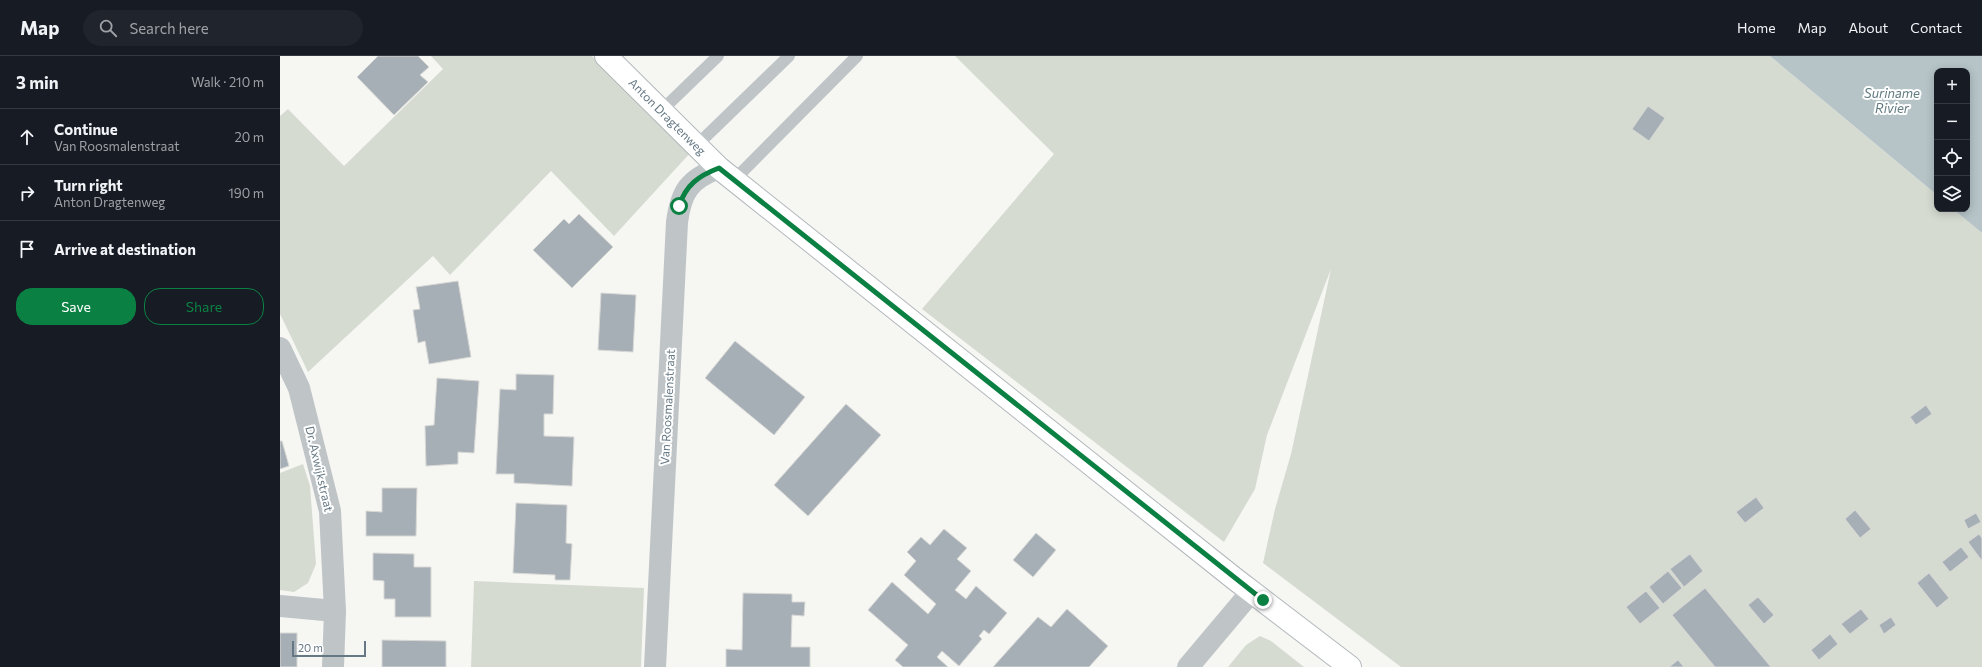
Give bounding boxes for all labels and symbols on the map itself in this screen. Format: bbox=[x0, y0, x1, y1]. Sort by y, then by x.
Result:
street label: Anton Dragtenweg bbox=[626, 75, 709, 158]
water label: Suriname Rivier bbox=[1864, 85, 1920, 116]
route start bbox=[670, 197, 688, 215]
street label: Van Roosmalenstraat bbox=[657, 349, 677, 465]
street label: Dr. Axwijkstraat bbox=[303, 425, 337, 513]
route end bbox=[1254, 591, 1272, 609]
scale bar bbox=[292, 639, 366, 658]

